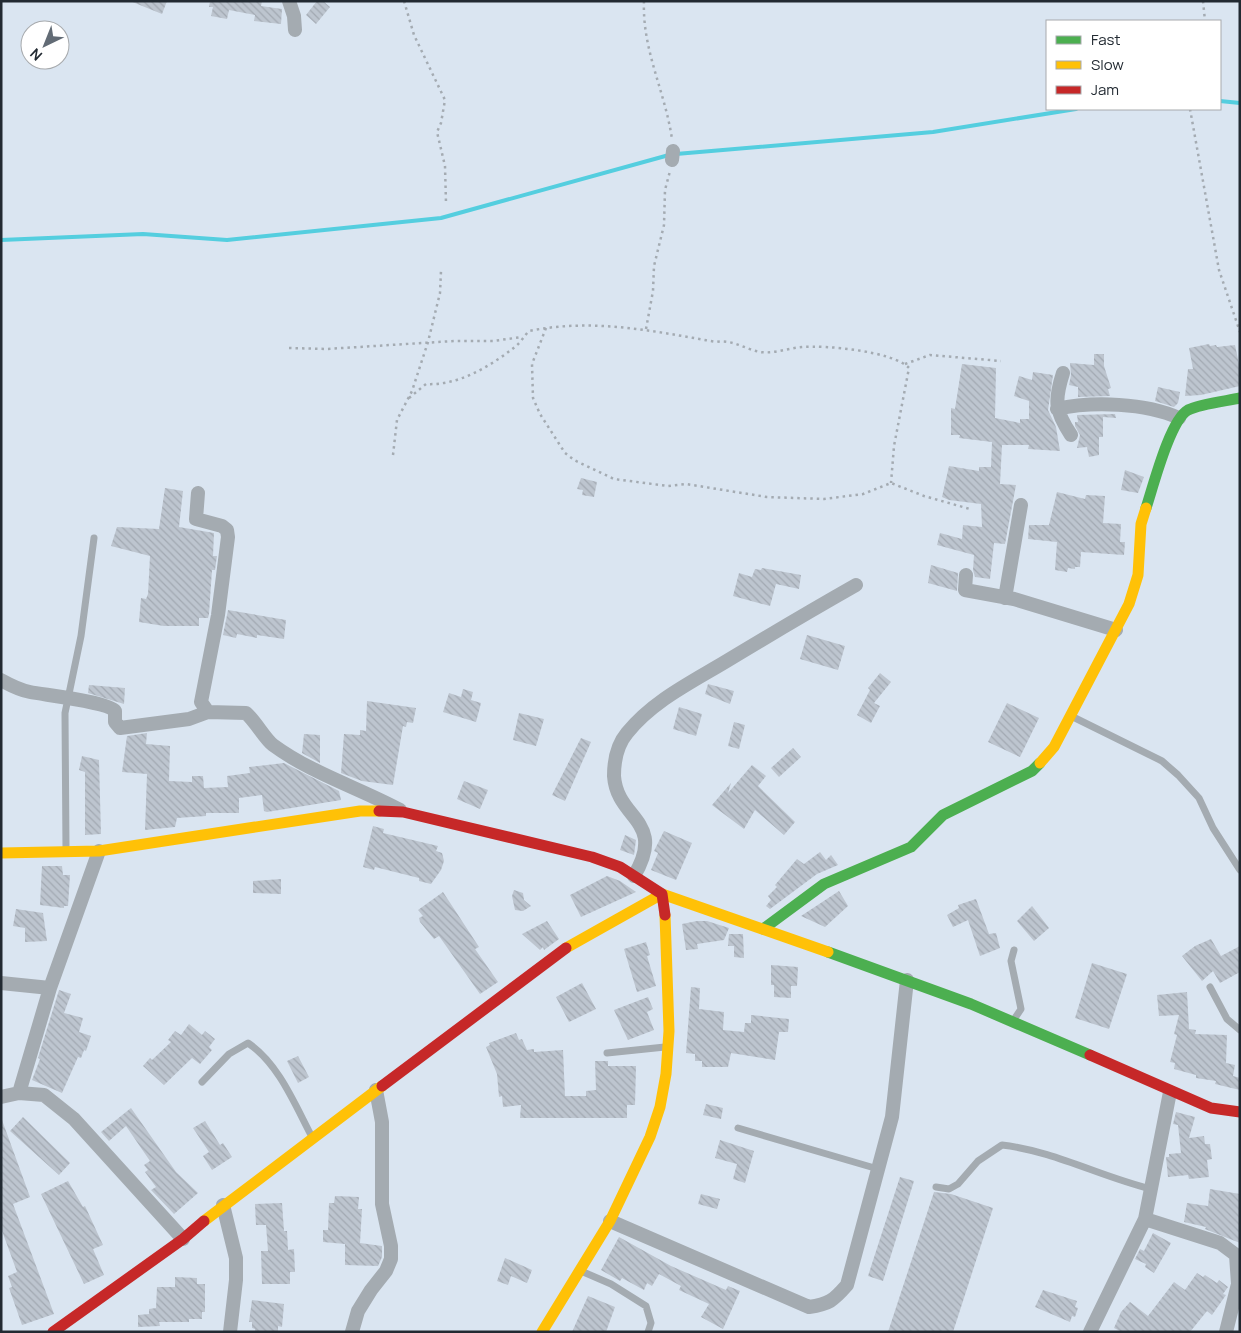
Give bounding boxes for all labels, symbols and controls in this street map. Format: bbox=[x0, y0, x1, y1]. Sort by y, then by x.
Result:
north arrow bbox=[20, 20, 70, 70]
legend bbox=[1046, 20, 1221, 110]
text: Fast bbox=[1091, 29, 1120, 50]
text: N bbox=[26, 44, 46, 65]
text: Slow bbox=[1091, 54, 1124, 75]
text: Jam bbox=[1091, 79, 1119, 100]

